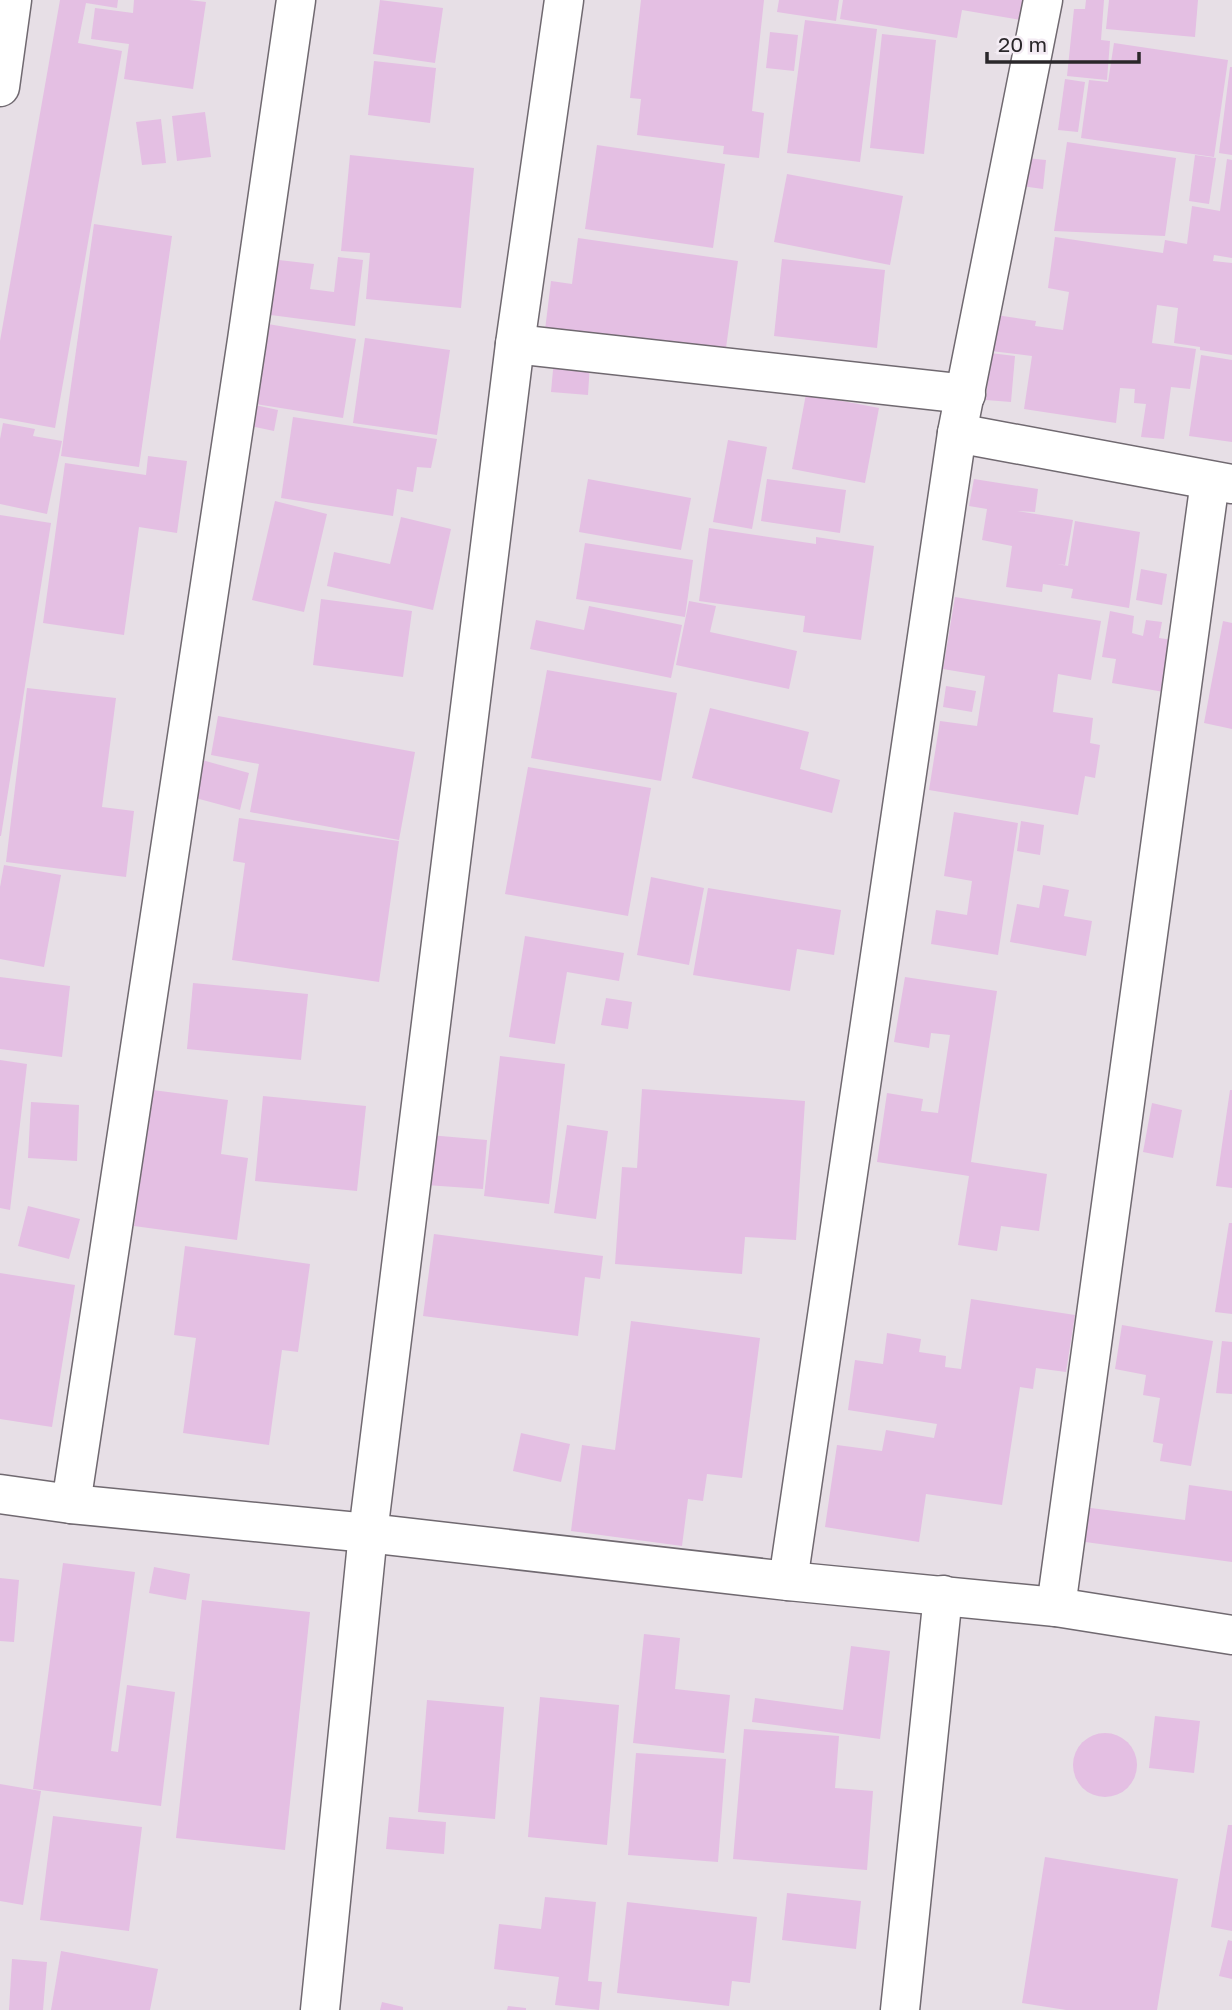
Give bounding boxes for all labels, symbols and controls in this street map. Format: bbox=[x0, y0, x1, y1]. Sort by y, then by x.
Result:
scale bar bbox=[987, 21, 1139, 65]
text: 20 m bbox=[998, 31, 1047, 57]

